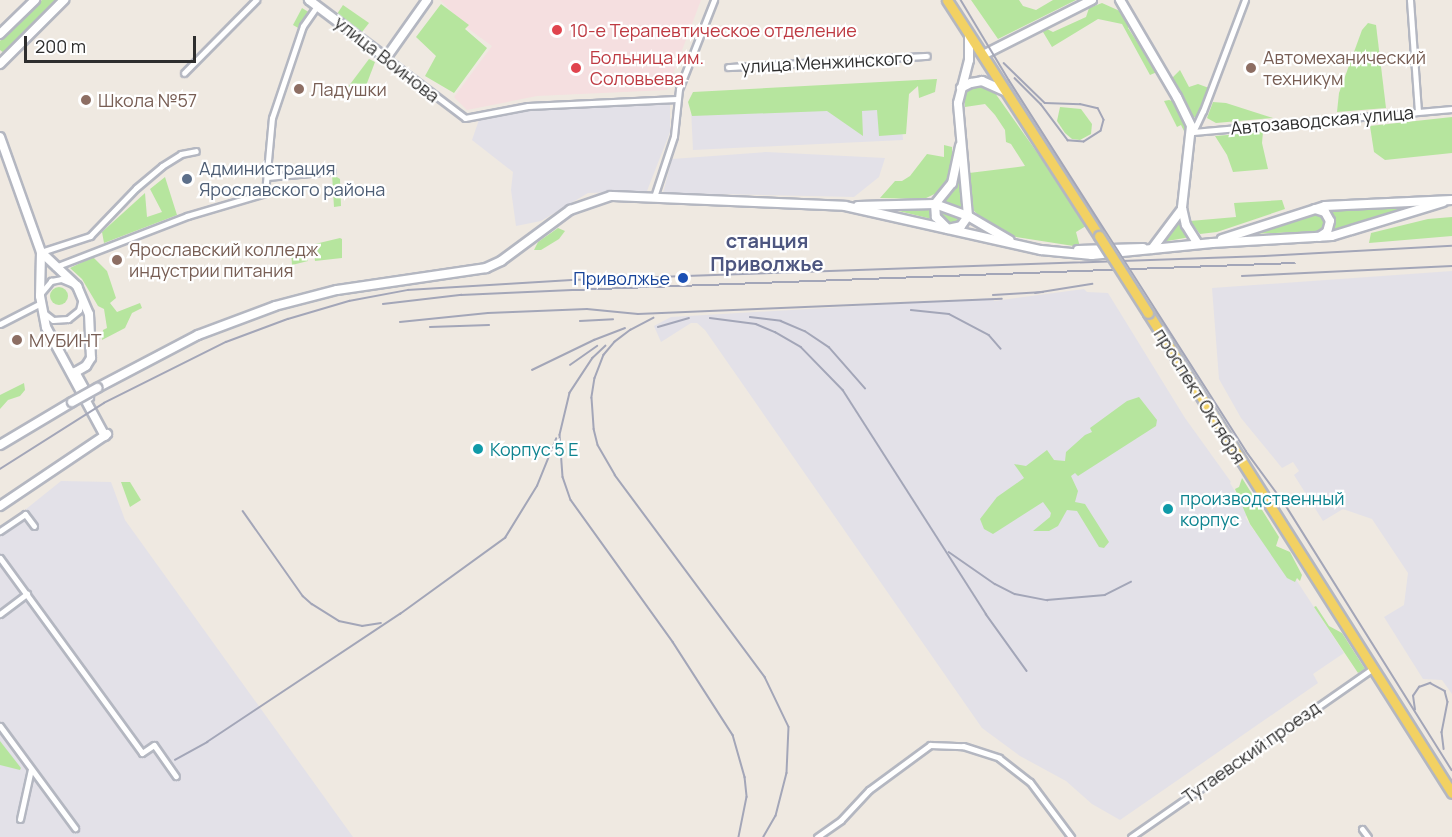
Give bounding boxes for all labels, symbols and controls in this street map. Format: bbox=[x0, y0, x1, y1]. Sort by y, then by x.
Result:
street label: улица Воинова bbox=[330, 11, 444, 107]
place label: 10-е Терапевтическое отделение bbox=[570, 19, 857, 41]
marker: 10-е Терапевтическое отделение bbox=[548, 21, 566, 39]
scale bar bbox=[27, 24, 200, 62]
text: 200 m bbox=[35, 34, 86, 58]
place label: Больница им. Соловьева bbox=[590, 47, 704, 90]
street label: улица Менжинского bbox=[740, 47, 914, 77]
place label: Автомеханический техникум bbox=[1263, 47, 1426, 90]
marker: Больница им. Соловьева bbox=[567, 59, 585, 77]
marker: Автомеханический техникум bbox=[1244, 61, 1258, 75]
place label: Ладушки bbox=[311, 78, 387, 100]
marker: Ладушки bbox=[292, 82, 306, 96]
place label: Школа №57 bbox=[98, 89, 197, 111]
marker: Школа №57 bbox=[79, 93, 93, 107]
street label: Автозаводская улица bbox=[1229, 101, 1415, 139]
place label: Администрация Ярославского района bbox=[199, 158, 385, 201]
marker: Администрация Ярославского района bbox=[180, 172, 194, 186]
district label: станция Приволжье bbox=[710, 229, 824, 276]
place label: Ярославский колледж индустрии питания bbox=[129, 239, 318, 282]
marker: Ярославский колледж индустрии питания bbox=[110, 253, 124, 267]
place label: Приволжье bbox=[573, 267, 670, 289]
marker: Приволжье bbox=[674, 269, 692, 287]
street label: проспект Октября bbox=[1150, 324, 1250, 468]
place label: МУБИНТ bbox=[29, 329, 102, 351]
marker: МУБИНТ bbox=[10, 333, 24, 347]
place label: Корпус 5 E bbox=[490, 438, 578, 460]
marker: Корпус 5 E bbox=[471, 442, 485, 456]
place label: производственный корпус bbox=[1180, 488, 1345, 530]
marker: производственный корпус bbox=[1161, 502, 1175, 516]
street label: Тутаевский проезд bbox=[1178, 697, 1324, 807]

